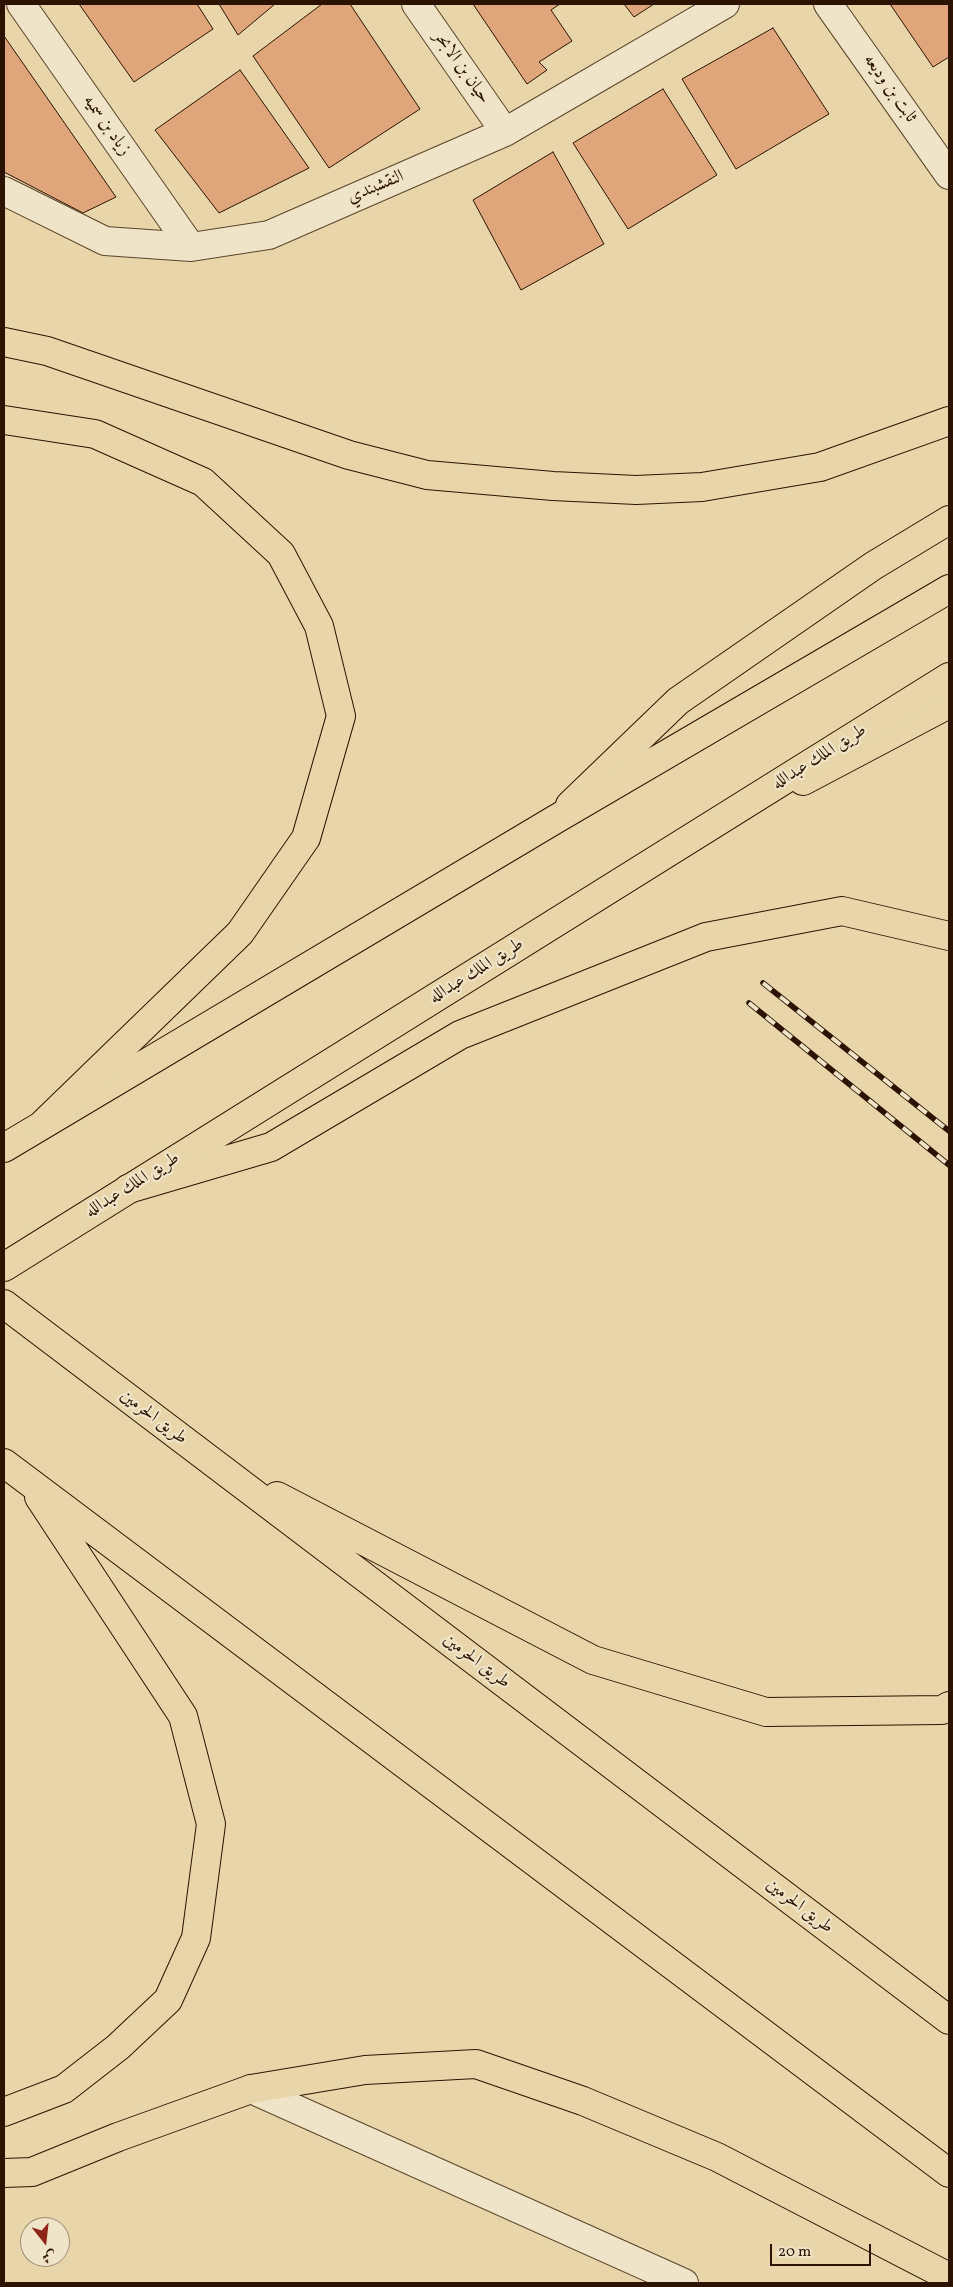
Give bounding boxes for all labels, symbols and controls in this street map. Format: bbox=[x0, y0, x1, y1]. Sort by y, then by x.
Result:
street label: حيان بن الابحر bbox=[428, 27, 494, 109]
street label: ثابت بن وديعه bbox=[858, 51, 920, 127]
street label: زياد بن سميه bbox=[77, 91, 135, 161]
street label: النقشبندي bbox=[344, 166, 408, 210]
street label: طريق الملك عبدالله bbox=[769, 720, 871, 796]
street label: طريق الملك عبدالله bbox=[426, 934, 528, 1010]
street label: طريق الملك عبدالله bbox=[82, 1148, 184, 1224]
street label: طريق الحرمين bbox=[115, 1386, 191, 1450]
street label: طريق الحرمين bbox=[438, 1630, 514, 1694]
street label: طريق الحرمين bbox=[761, 1875, 837, 1939]
north arrow bbox=[20, 2217, 70, 2267]
scale bar bbox=[773, 2234, 874, 2266]
text: 20 m bbox=[778, 2242, 811, 2263]
text: ش bbox=[40, 2245, 58, 2267]

